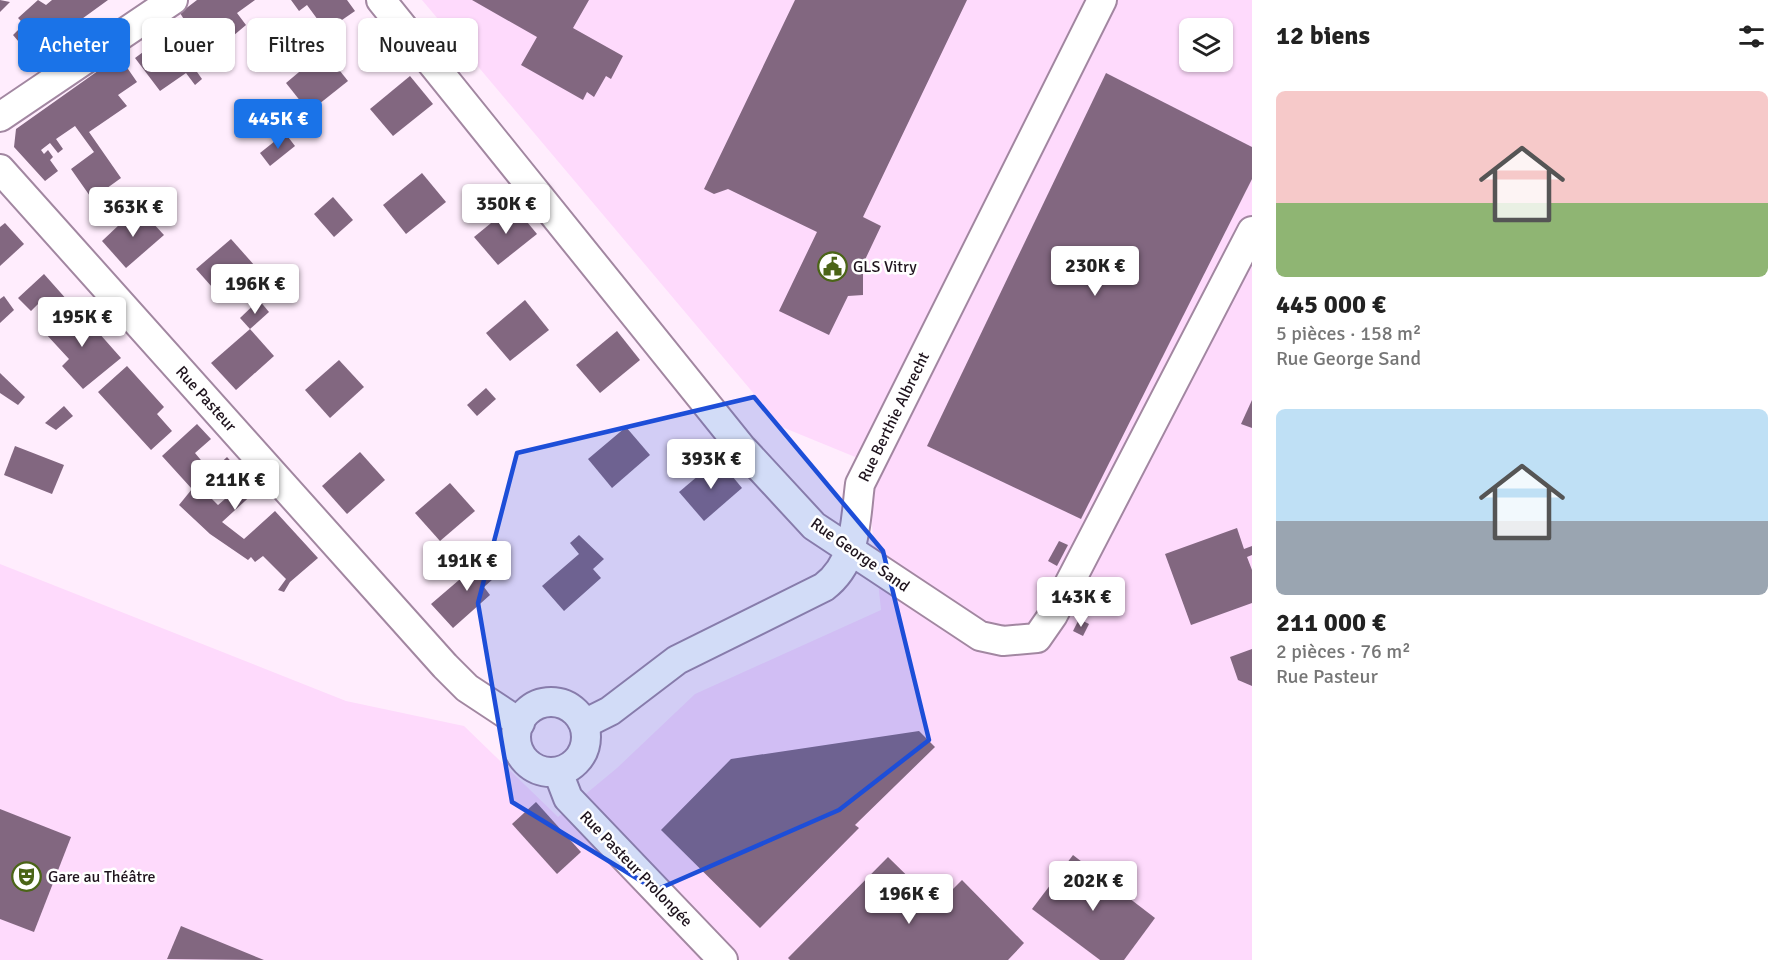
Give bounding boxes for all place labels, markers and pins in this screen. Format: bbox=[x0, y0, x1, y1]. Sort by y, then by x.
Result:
pin: 445K € bbox=[229, 99, 327, 150]
pin: 350K € bbox=[457, 184, 555, 235]
pin: 363K € bbox=[84, 187, 182, 238]
pin: 230K € bbox=[1046, 246, 1144, 297]
public building icon: GLS Vitry bbox=[816, 251, 848, 283]
place label: GLS Vitry bbox=[853, 257, 917, 277]
pin: 196K € bbox=[206, 264, 304, 315]
pin: 195K € bbox=[33, 297, 131, 348]
pin: 393K € bbox=[662, 439, 760, 490]
pin: 211K € bbox=[186, 460, 284, 511]
pin: 191K € bbox=[418, 541, 516, 592]
pin: 143K € bbox=[1032, 577, 1130, 628]
theatre icon: Gare au Théâtre bbox=[11, 861, 43, 893]
pin: 202K € bbox=[1044, 861, 1142, 912]
place label: Gare au Théâtre bbox=[48, 867, 156, 887]
pin: 196K € bbox=[860, 874, 958, 925]

